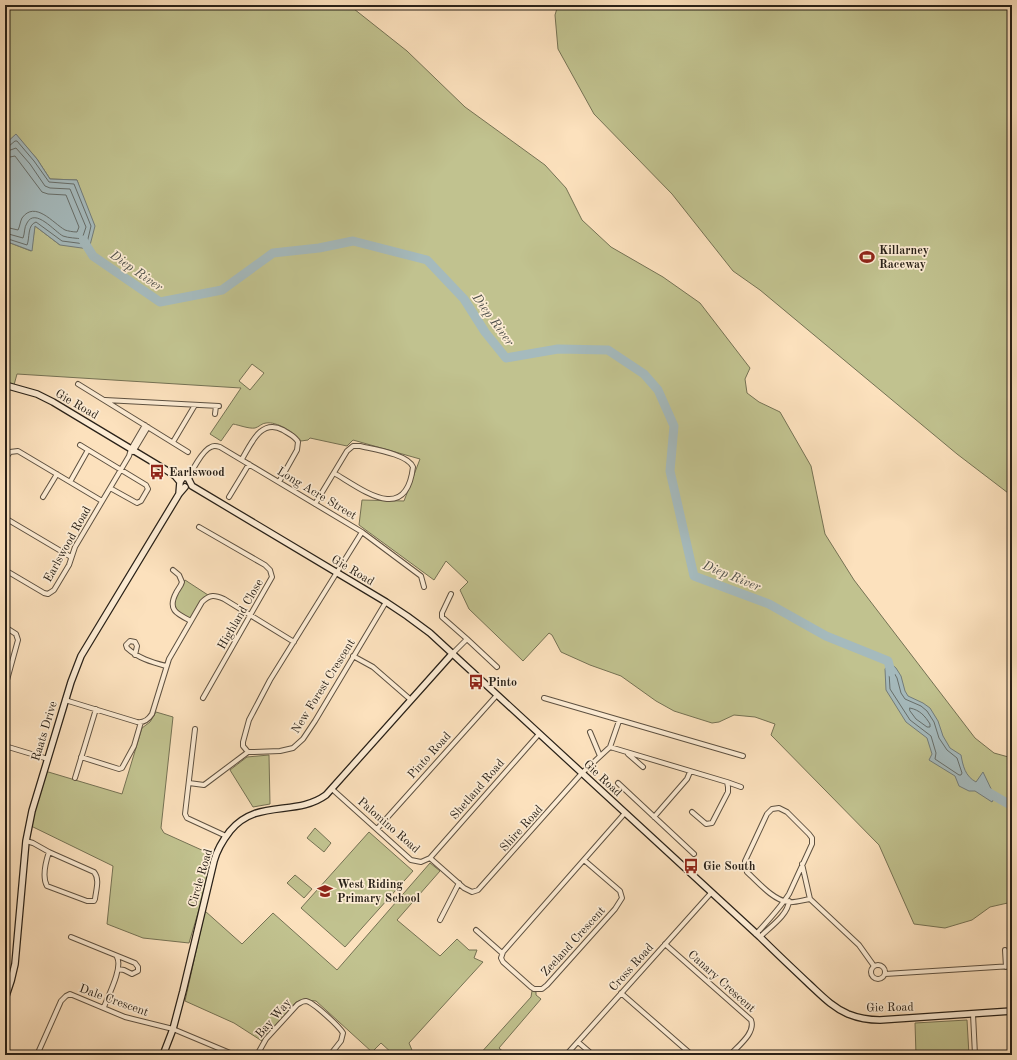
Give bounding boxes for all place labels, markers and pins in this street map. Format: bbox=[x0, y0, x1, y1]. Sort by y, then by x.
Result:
place label: Killarney Raceway bbox=[879, 245, 929, 271]
sports icon: Killarney Raceway bbox=[858, 248, 876, 266]
bus stop icon: Earlswood bbox=[148, 463, 166, 481]
place label: Earlswood bbox=[169, 467, 225, 479]
bus stop icon: Pinto bbox=[467, 673, 485, 691]
place label: Pinto bbox=[488, 677, 517, 689]
bus stop icon: Gie South bbox=[682, 857, 700, 875]
place label: Gie South bbox=[703, 861, 756, 873]
place label: West Riding Primary School bbox=[337, 879, 421, 905]
school or university icon: West Riding Primary School bbox=[316, 882, 334, 900]

